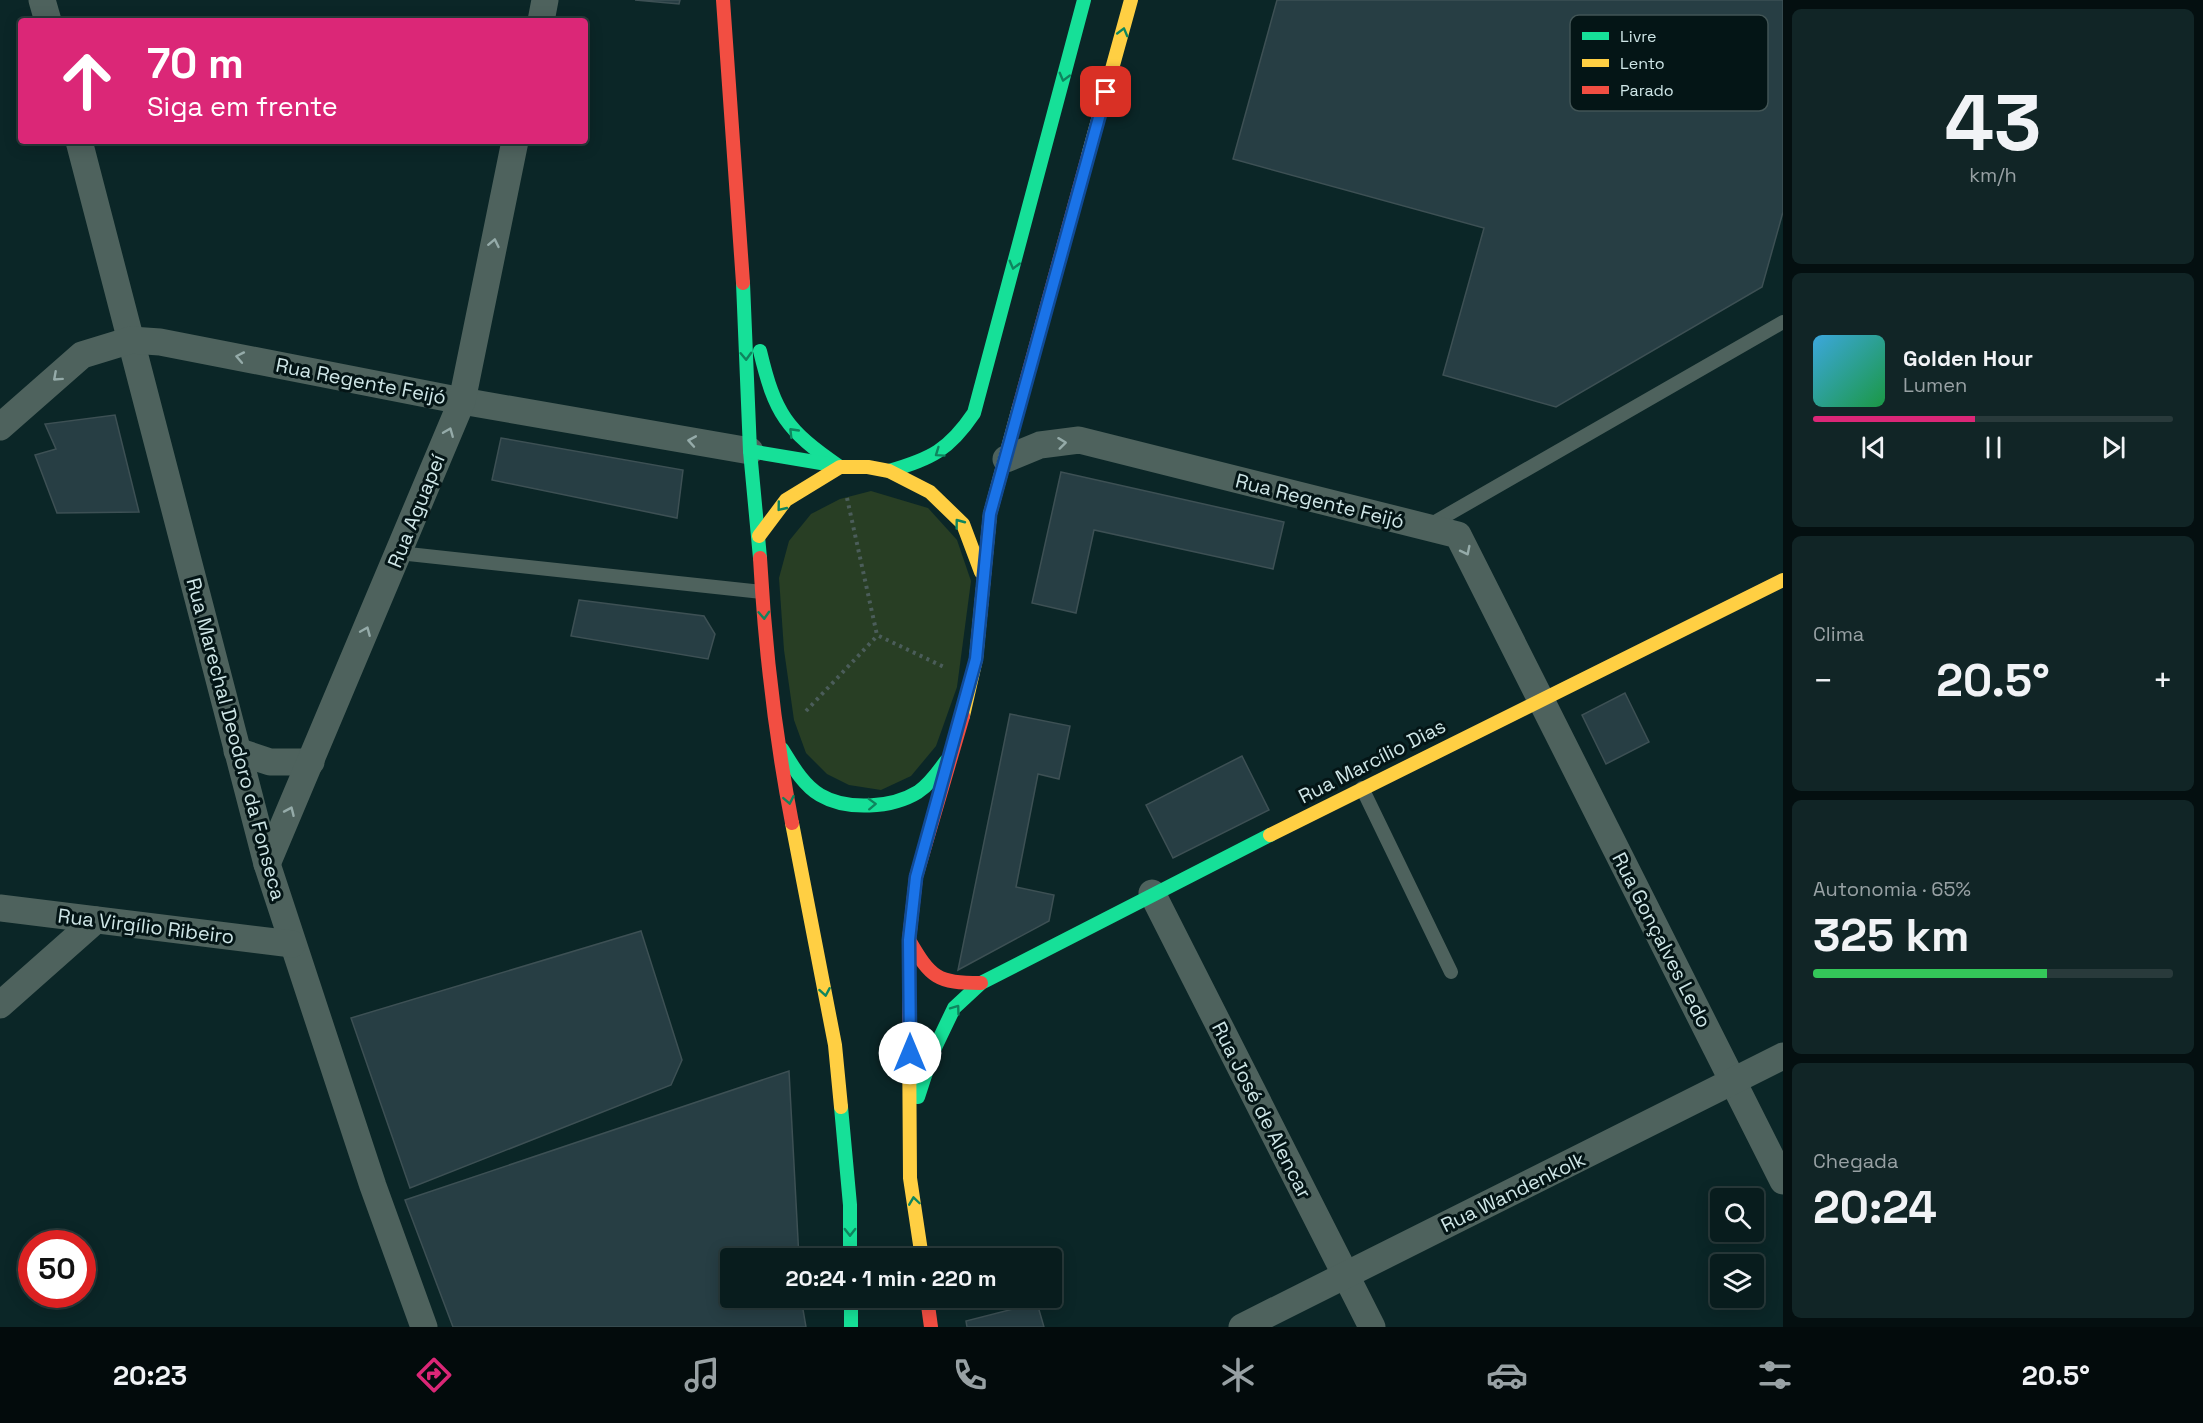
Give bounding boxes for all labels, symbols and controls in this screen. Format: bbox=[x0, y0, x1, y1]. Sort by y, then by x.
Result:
legend bbox=[1570, 15, 1768, 111]
text: Livre bbox=[1620, 26, 1657, 47]
one-way arrow bbox=[1116, 27, 1128, 38]
text: 70 m bbox=[147, 37, 244, 90]
icon: ahead bbox=[48, 42, 126, 120]
text: Lento bbox=[1620, 53, 1665, 74]
pin bbox=[1080, 66, 1131, 117]
one-way arrow bbox=[1059, 71, 1071, 82]
text: 43 bbox=[1944, 73, 2042, 173]
icon: arrive bbox=[1089, 75, 1122, 108]
text: Parado bbox=[1620, 80, 1674, 101]
text: Siga em frente bbox=[147, 89, 338, 124]
text: km/h bbox=[1969, 162, 2017, 188]
one-way arrow bbox=[487, 238, 500, 248]
one-way arrow bbox=[1009, 259, 1021, 270]
text: Golden Hour bbox=[1903, 344, 2033, 372]
one-way arrow bbox=[235, 351, 245, 364]
street label: Rua Regente Feijó bbox=[274, 352, 448, 410]
one-way arrow bbox=[740, 352, 752, 361]
one-way arrow bbox=[53, 370, 64, 381]
text: Lumen bbox=[1903, 372, 1967, 398]
one-way arrow bbox=[442, 427, 454, 438]
one-way arrow bbox=[789, 429, 800, 439]
icon: previous bbox=[1857, 431, 1890, 464]
icon: pause bbox=[1977, 431, 2010, 464]
icon: next bbox=[2097, 431, 2130, 464]
one-way arrow bbox=[688, 435, 698, 448]
one-way arrow bbox=[1057, 437, 1066, 449]
one-way arrow bbox=[935, 446, 946, 457]
street label: Rua Aguapeí bbox=[381, 450, 451, 572]
street label: Rua Regente Feijó bbox=[1233, 467, 1407, 535]
one-way arrow bbox=[777, 500, 788, 511]
one-way arrow bbox=[956, 519, 967, 530]
one-way arrow bbox=[1459, 544, 1470, 555]
street label: Rua Marechal Deodoro da Fonseca bbox=[180, 575, 292, 903]
one-way arrow bbox=[757, 611, 770, 620]
text: Clima bbox=[1813, 621, 1864, 647]
one-way arrow bbox=[359, 627, 371, 638]
text: 20.5° bbox=[1936, 652, 2050, 709]
text: − bbox=[1813, 660, 1833, 702]
text: + bbox=[2153, 660, 2173, 702]
street label: Rua Marcílio Dias bbox=[1294, 713, 1450, 809]
one-way arrow bbox=[782, 795, 795, 805]
one-way arrow bbox=[868, 797, 877, 810]
one-way arrow bbox=[283, 806, 295, 817]
street label: Rua Gonçalves Ledo bbox=[1606, 848, 1718, 1032]
text: Autonomia · 65% bbox=[1813, 876, 1971, 902]
street label: Rua Virgílio Ribeiro bbox=[56, 902, 236, 950]
text: 325 km bbox=[1813, 907, 1969, 964]
one-way arrow bbox=[818, 986, 831, 996]
one-way arrow bbox=[949, 1005, 960, 1016]
street label: Rua José de Alencar bbox=[1206, 1017, 1318, 1203]
position arrow bbox=[878, 1021, 942, 1085]
street label: Rua Wandenkolk bbox=[1436, 1146, 1590, 1238]
text: Chegada bbox=[1813, 1148, 1898, 1174]
text: 20:24 bbox=[1813, 1179, 1937, 1236]
map controls bbox=[1710, 1188, 1764, 1308]
button: search bbox=[1710, 1188, 1764, 1242]
one-way arrow bbox=[908, 1196, 920, 1205]
one-way arrow bbox=[844, 1227, 856, 1236]
speed limit sign: 50 bbox=[18, 1230, 96, 1308]
button: layers bbox=[1710, 1254, 1764, 1308]
text: 20:24 · 1 min · 220 m bbox=[785, 1264, 997, 1292]
icon: directions bbox=[413, 1354, 455, 1396]
icon: music bbox=[681, 1354, 723, 1396]
icon: phone bbox=[949, 1354, 991, 1396]
icon: climate bbox=[1217, 1354, 1259, 1396]
icon: car bbox=[1486, 1354, 1528, 1396]
icon: filters bbox=[1754, 1354, 1796, 1396]
text: 20:23 bbox=[113, 1358, 187, 1393]
text: 20.5° bbox=[2022, 1358, 2090, 1393]

